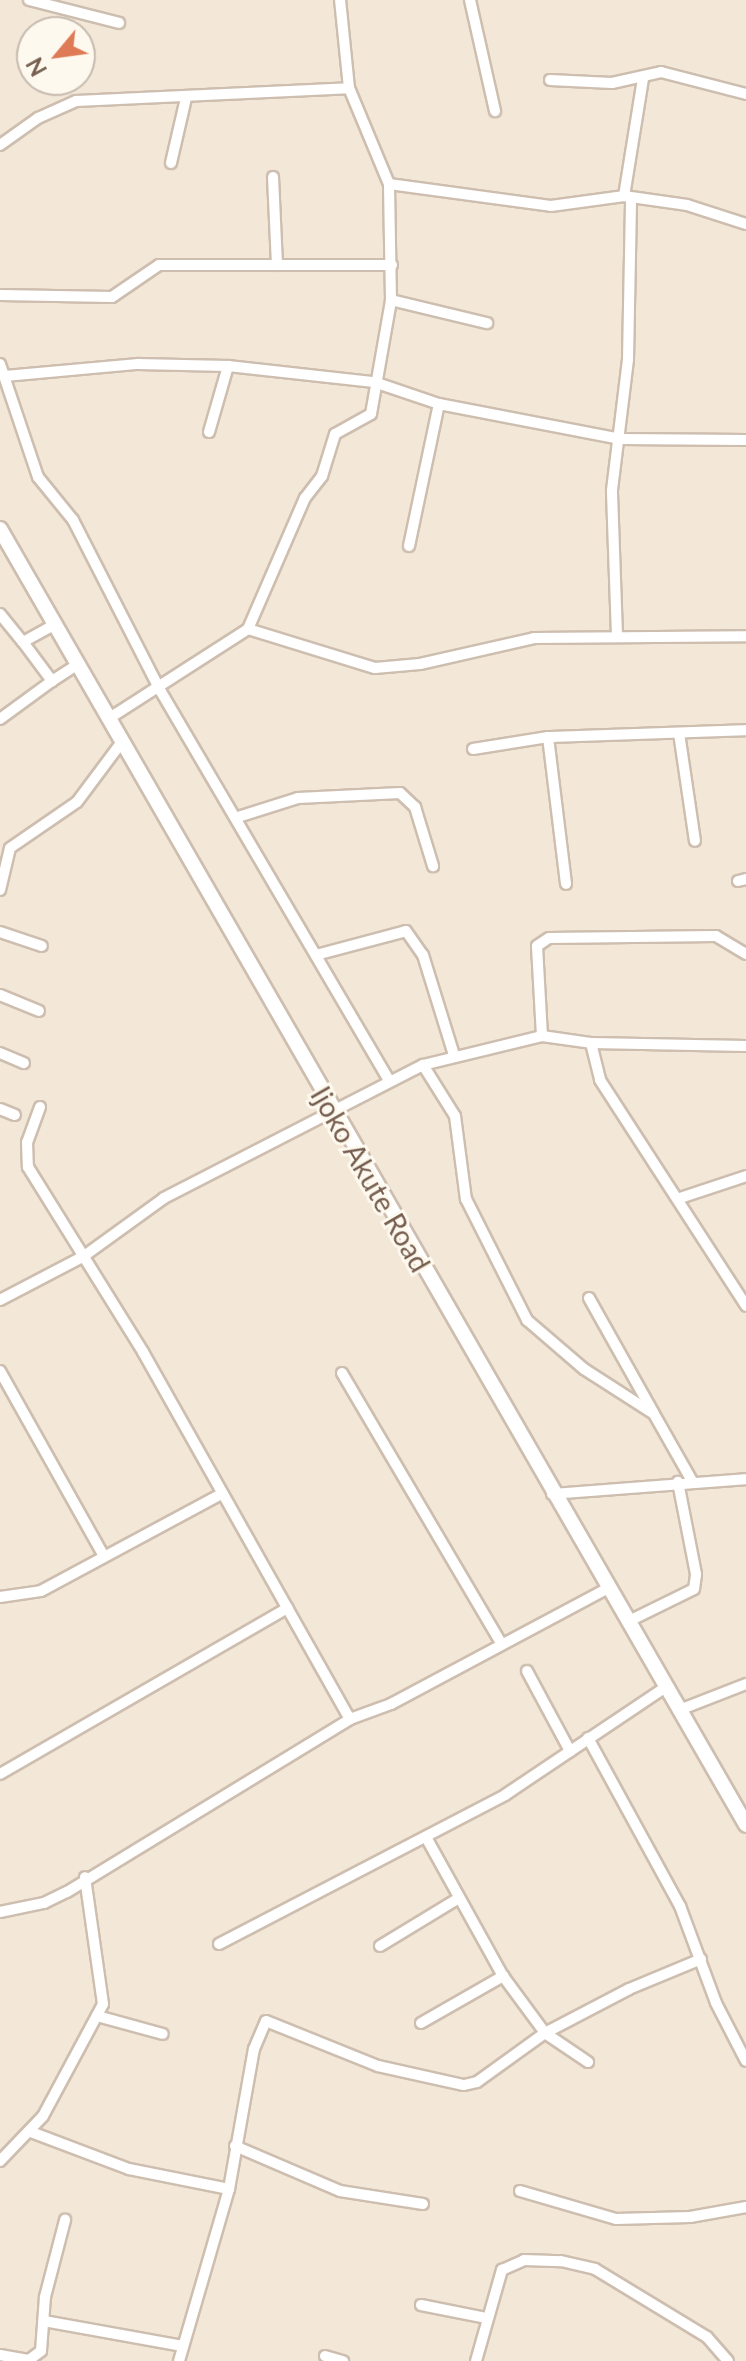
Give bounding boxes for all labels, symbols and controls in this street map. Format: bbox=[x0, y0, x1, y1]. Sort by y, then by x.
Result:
north arrow bbox=[16, 16, 96, 96]
text: N bbox=[20, 53, 52, 81]
street label: Ijoko Akute Road bbox=[304, 1080, 438, 1278]

